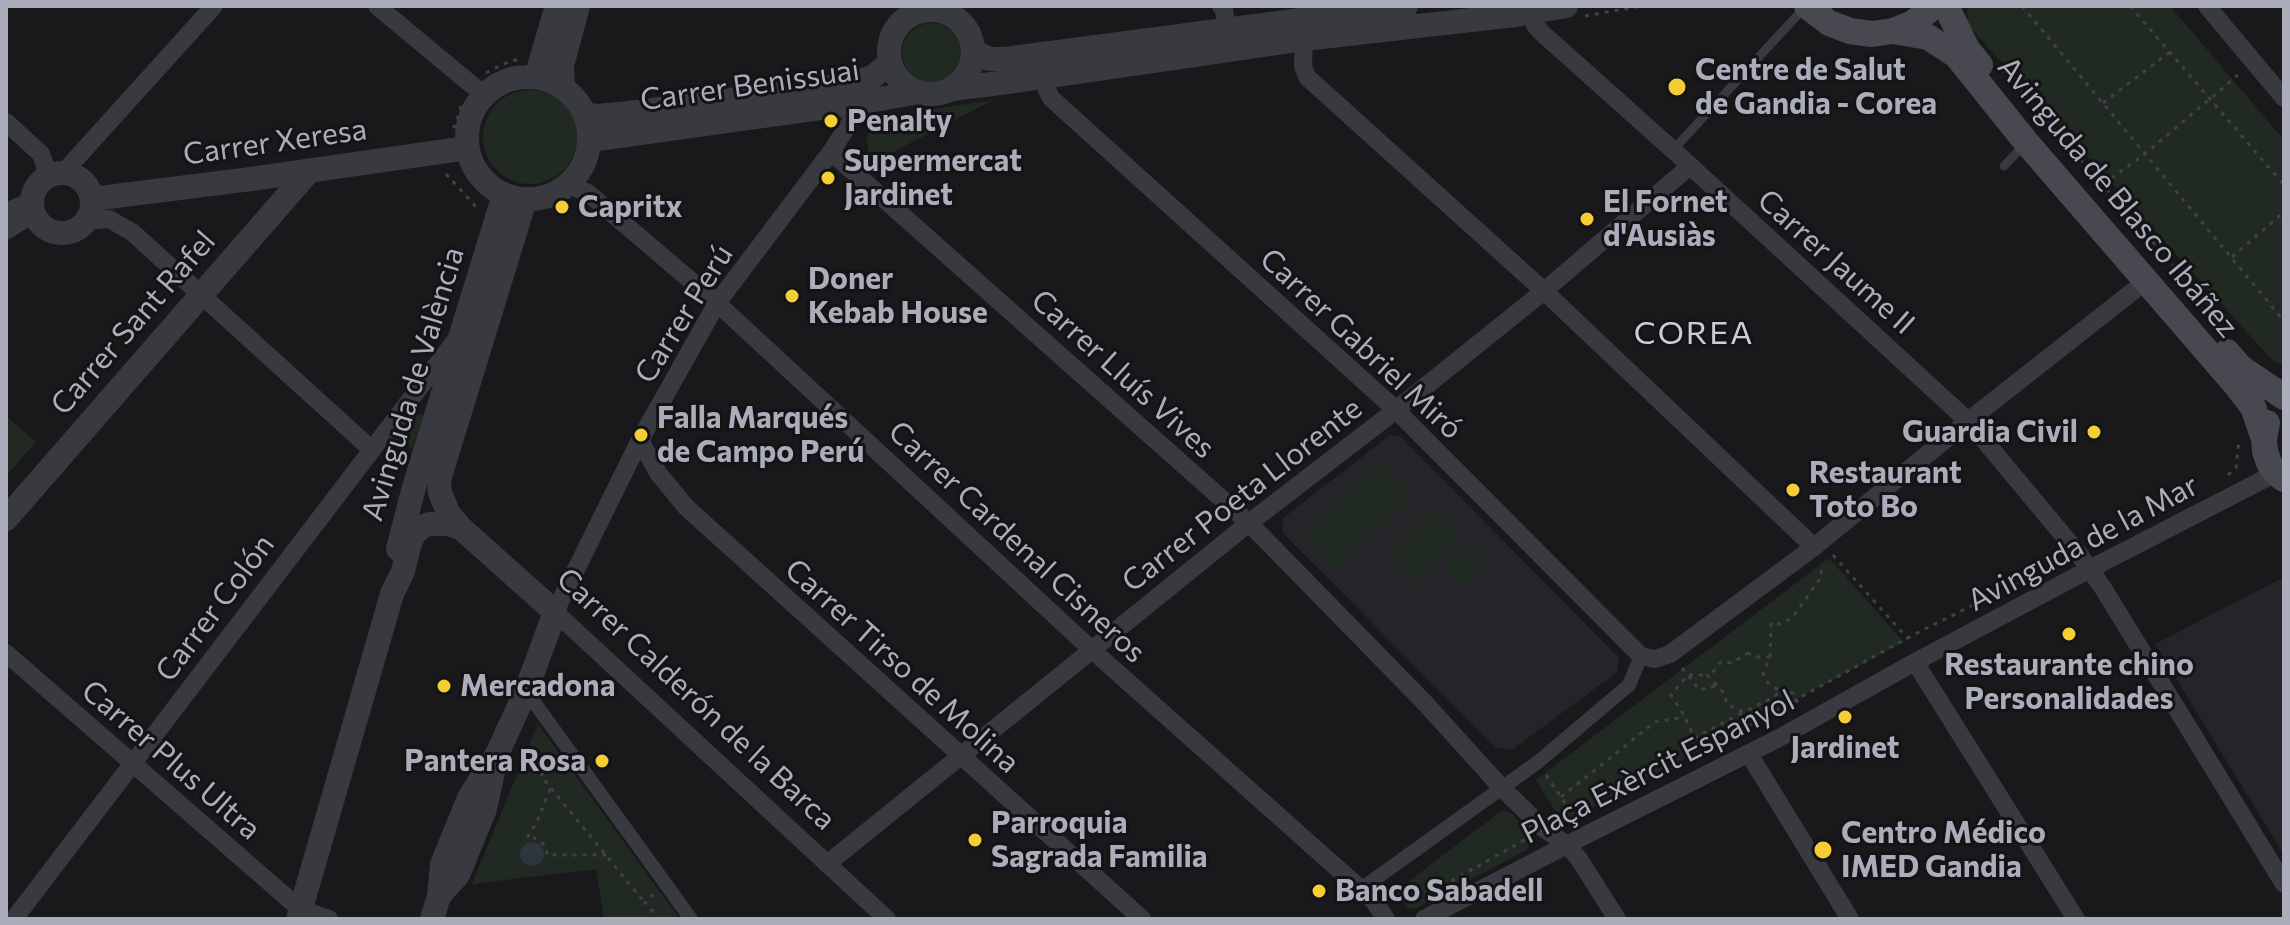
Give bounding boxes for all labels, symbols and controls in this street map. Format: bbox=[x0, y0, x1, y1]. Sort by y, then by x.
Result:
street label: Avinguda de Blasco Ibáñez bbox=[1990, 49, 2246, 345]
street label: Carrer Benissuai bbox=[638, 52, 862, 118]
place label: Centre de Salut de Gandia - Corea bbox=[1695, 52, 1937, 122]
marker: Centre de Salut de Gandia - Corea bbox=[1666, 76, 1688, 98]
place label: Penalty bbox=[847, 103, 952, 139]
street label: Carrer Xeresa bbox=[181, 111, 369, 173]
marker: Penalty bbox=[822, 112, 840, 130]
place label: Supermercat Jardinet bbox=[844, 143, 1022, 214]
marker: Supermercat Jardinet bbox=[819, 169, 837, 187]
street label: Carrer Jaume II bbox=[1750, 182, 1922, 342]
place label: El Fornet d'Ausiàs bbox=[1603, 184, 1728, 254]
place label: Capritx bbox=[578, 189, 683, 225]
marker: Capritx bbox=[553, 198, 571, 216]
marker: El Fornet d'Ausiàs bbox=[1578, 210, 1596, 228]
street label: Carrer Sant Rafel bbox=[43, 224, 223, 422]
street label: Carrer Perú bbox=[627, 238, 741, 390]
street label: Carrer Gabriel Miró bbox=[1252, 241, 1470, 447]
street label: Avinguda de València bbox=[354, 243, 472, 525]
place label: Doner Kebab House bbox=[808, 261, 988, 332]
street label: Carrer Lluís Vives bbox=[1024, 282, 1222, 466]
marker: Doner Kebab House bbox=[783, 287, 801, 305]
district label: COREA bbox=[1634, 314, 1754, 352]
street label: Carrer Poeta Llorente bbox=[1115, 390, 1369, 600]
place label: Falla Marqués de Campo Perú bbox=[657, 400, 864, 470]
street label: Carrer Cardenal Cisneros bbox=[881, 414, 1153, 670]
place label: Guardia Civil bbox=[1902, 414, 2078, 450]
marker: Guardia Civil bbox=[2085, 423, 2103, 441]
marker: Falla Marqués de Campo Perú bbox=[632, 426, 650, 444]
place label: Restaurant Toto Bo bbox=[1809, 455, 1962, 526]
street label: Avinguda de la Mar bbox=[1962, 467, 2204, 619]
marker: Restaurant Toto Bo bbox=[1784, 481, 1802, 499]
street label: Carrer Colón bbox=[148, 528, 282, 688]
street label: Carrer Tirso de Molina bbox=[778, 551, 1026, 781]
street label: Carrer Calderón de la Barca bbox=[549, 560, 843, 838]
marker: Restaurante chino Personalidades bbox=[2060, 625, 2078, 643]
place label: Restaurante chino Personalidades bbox=[1944, 647, 2194, 718]
place label: Mercadona bbox=[460, 668, 615, 704]
street label: Carrer Plus Ultra bbox=[74, 673, 268, 847]
marker: Mercadona bbox=[435, 677, 453, 695]
street label: Plaça Exèrcit Espanyol bbox=[1515, 683, 1801, 851]
marker: Jardinet bbox=[1836, 708, 1854, 726]
place label: Jardinet bbox=[1791, 730, 1899, 766]
place label: Pantera Rosa bbox=[404, 743, 586, 779]
marker: Pantera Rosa bbox=[593, 752, 611, 770]
place label: Parroquia Sagrada Familia bbox=[991, 805, 1208, 876]
place label: Centro Médico IMED Gandia bbox=[1841, 815, 2046, 886]
marker: Parroquia Sagrada Familia bbox=[966, 831, 984, 849]
marker: Centro Médico IMED Gandia bbox=[1812, 839, 1834, 861]
place label: Banco Sabadell bbox=[1335, 873, 1543, 909]
marker: Banco Sabadell bbox=[1310, 882, 1328, 900]

